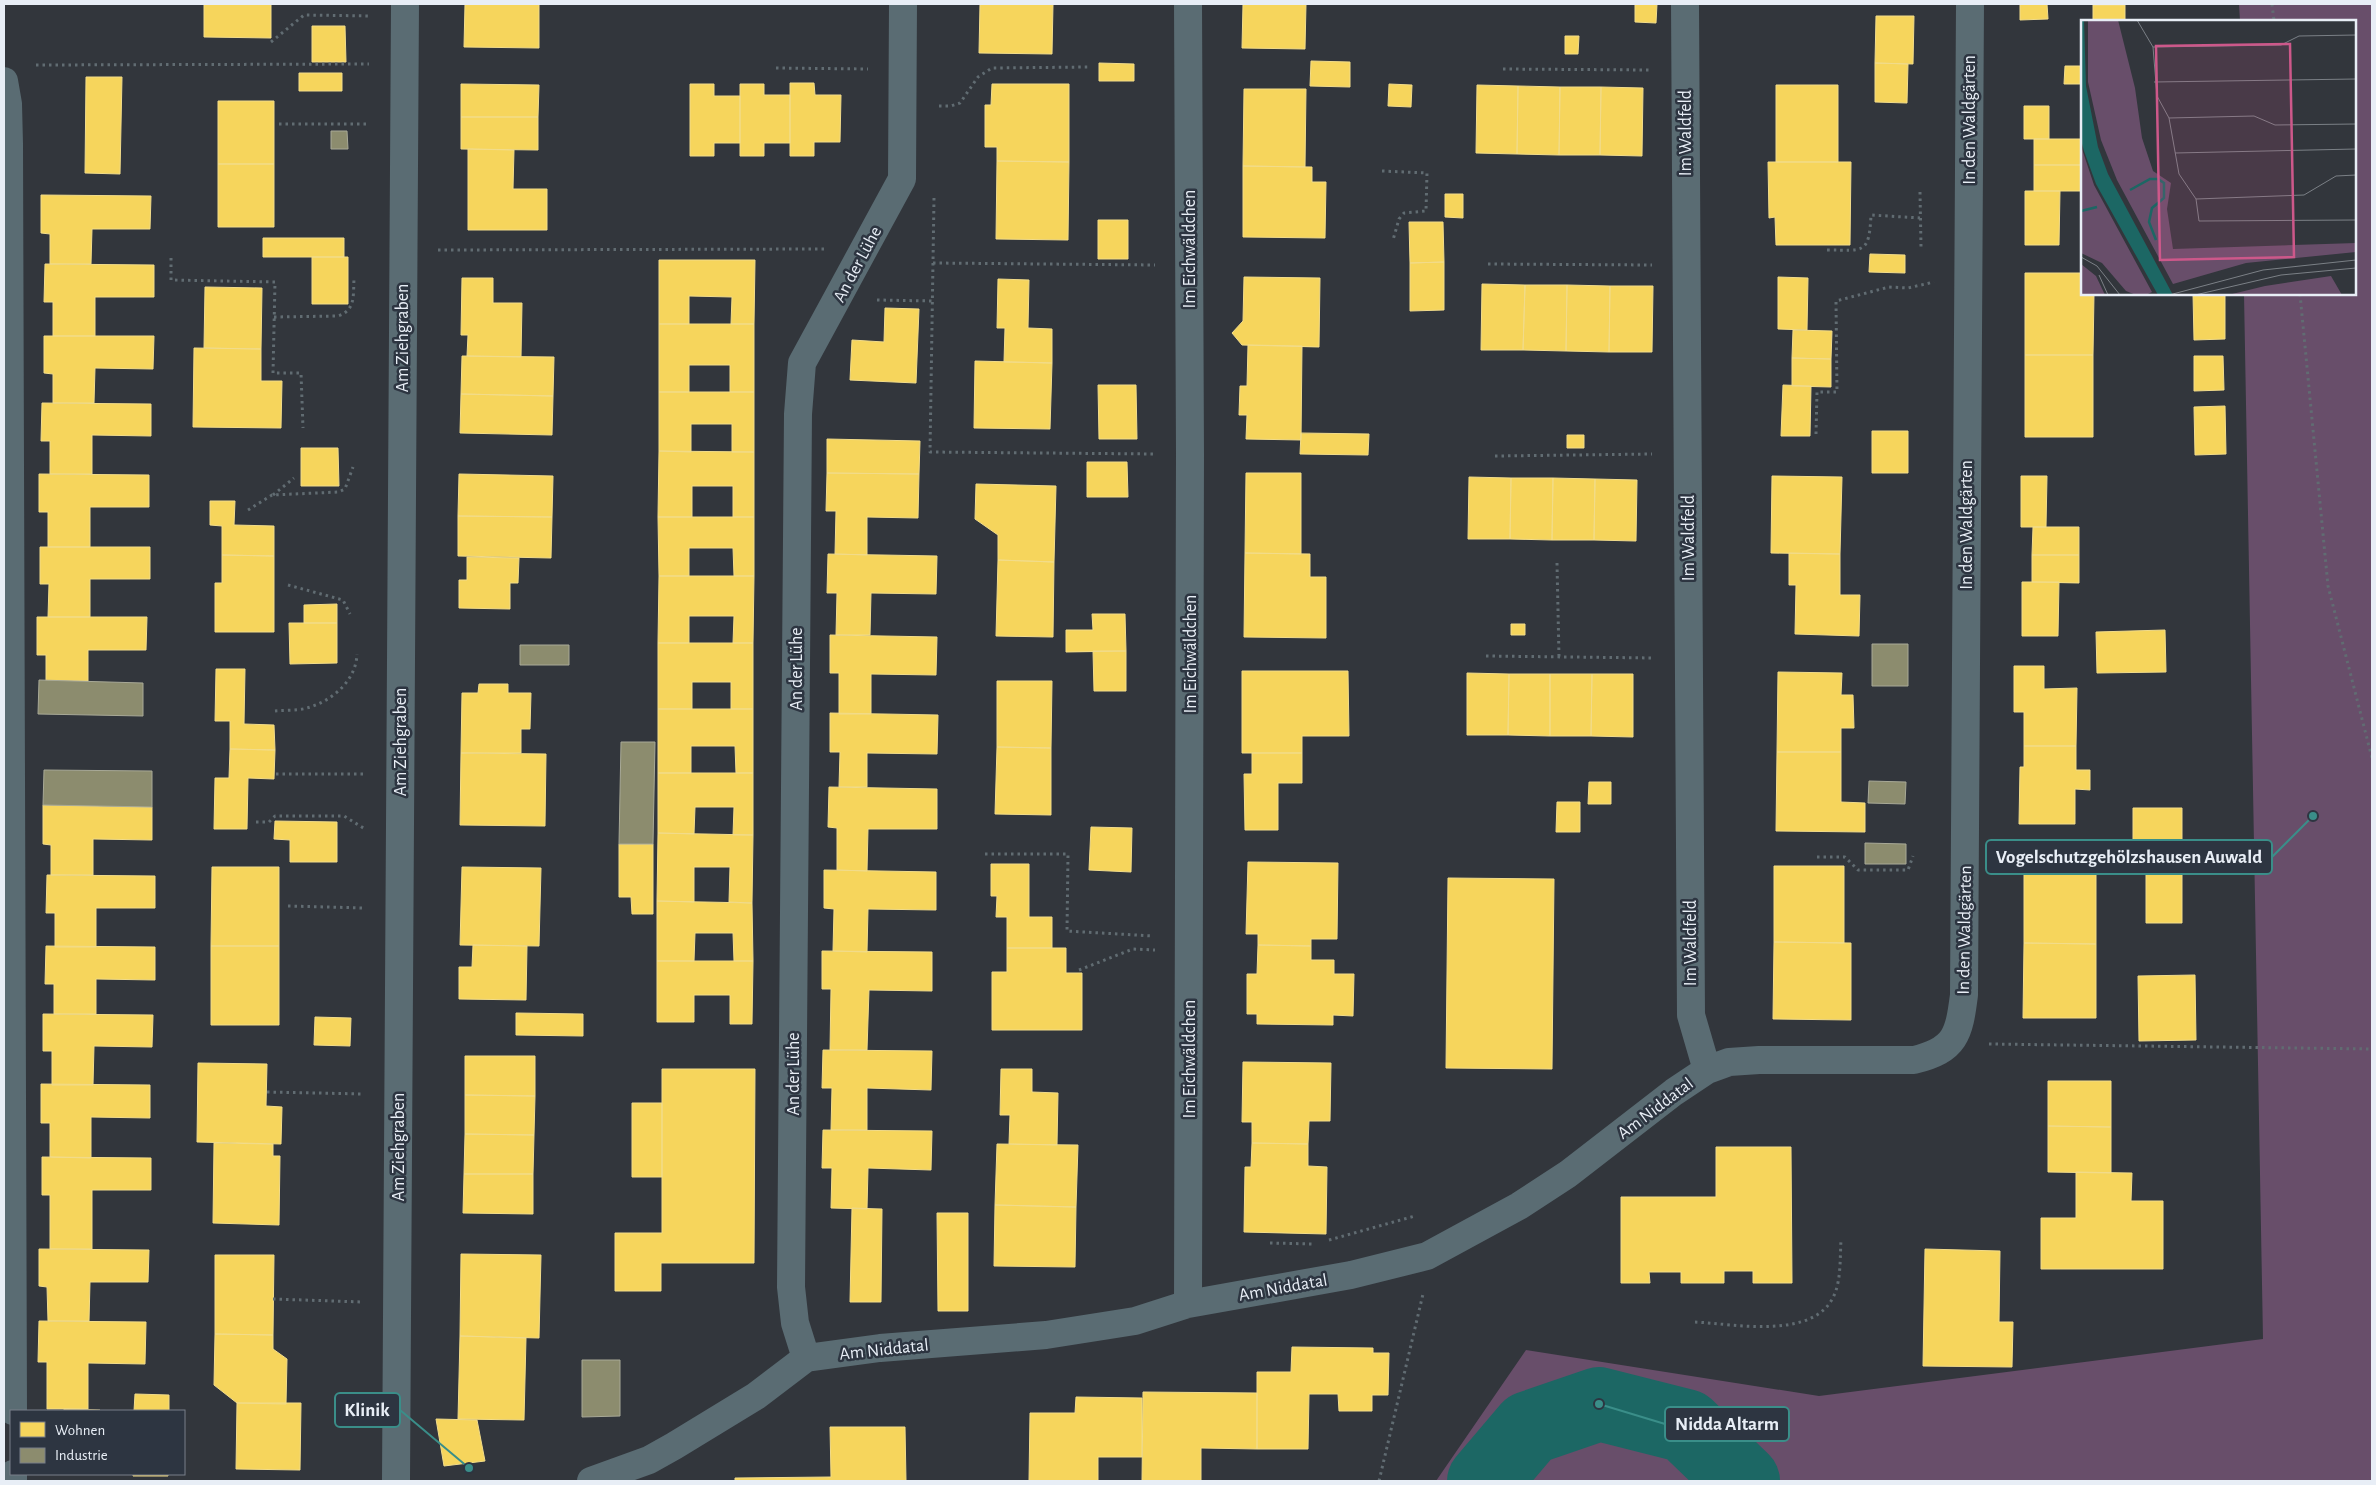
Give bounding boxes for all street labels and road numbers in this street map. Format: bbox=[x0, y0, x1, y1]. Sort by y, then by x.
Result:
street label: In den Waldgärten bbox=[1961, 55, 1979, 185]
street label: Im Waldfeld bbox=[1677, 90, 1695, 176]
street label: Im Eichwäldchen bbox=[1181, 190, 1199, 308]
street label: An der Lühe bbox=[830, 224, 885, 305]
street label: Am Ziehgraben bbox=[394, 284, 412, 392]
street label: In den Waldgärten bbox=[1958, 460, 1976, 590]
street label: Im Waldfeld bbox=[1680, 495, 1698, 581]
street label: Im Eichwäldchen bbox=[1182, 595, 1200, 713]
street label: An der Lühe bbox=[788, 627, 806, 711]
street label: Am Ziehgraben bbox=[392, 688, 410, 796]
street label: In den Waldgärten bbox=[1955, 865, 1975, 995]
street label: Im Waldfeld bbox=[1682, 900, 1700, 986]
street label: Im Eichwäldchen bbox=[1181, 1000, 1199, 1118]
street label: An der Lühe bbox=[785, 1032, 803, 1116]
street label: Am Niddatal bbox=[1614, 1075, 1697, 1143]
street label: Am Ziehgraben bbox=[390, 1093, 408, 1201]
street label: Am Niddatal bbox=[1237, 1271, 1329, 1305]
street label: Am Niddatal bbox=[839, 1336, 930, 1364]

